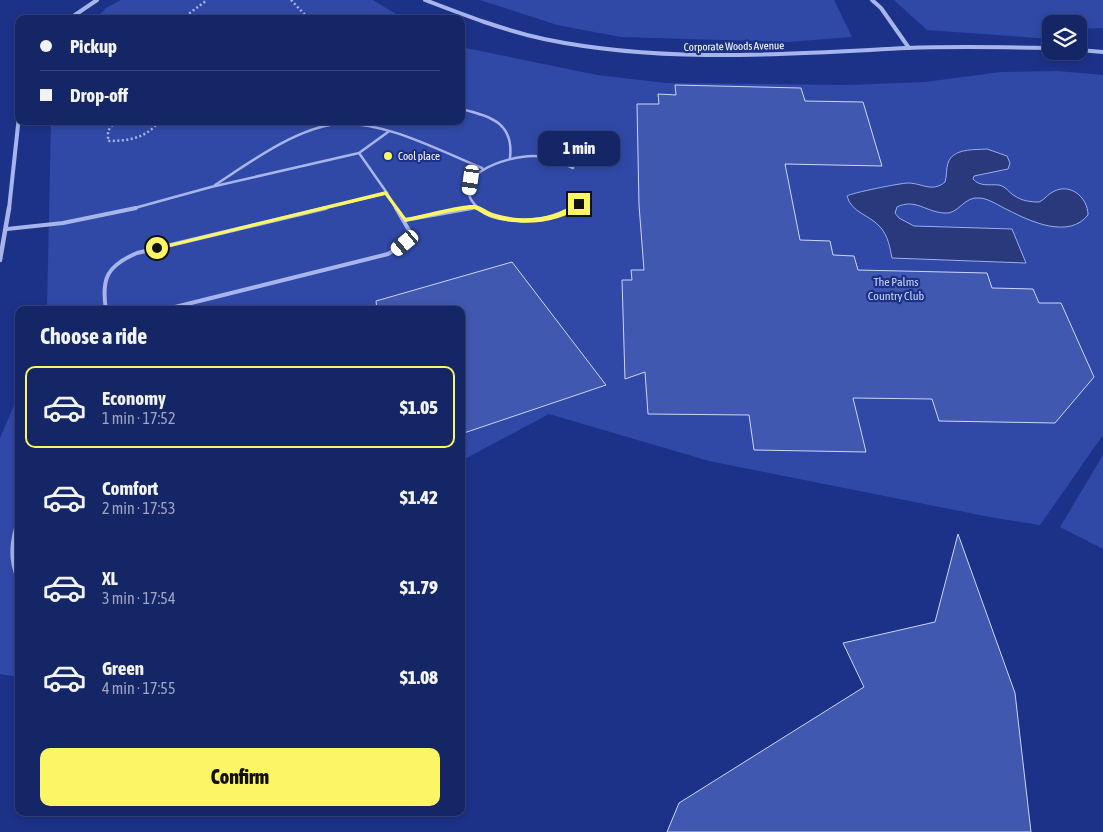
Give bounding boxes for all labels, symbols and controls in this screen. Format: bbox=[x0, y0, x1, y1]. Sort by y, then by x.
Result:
map controls bbox=[1042, 15, 1087, 60]
button: layers bbox=[1042, 15, 1087, 60]
text: Pickup bbox=[70, 35, 117, 57]
street label: Corporate Woods Avenue bbox=[684, 39, 784, 53]
text: Drop-off bbox=[70, 84, 128, 106]
callout: 1 min bbox=[538, 132, 620, 166]
text: 1 min bbox=[563, 139, 595, 157]
marker: Cool place bbox=[382, 150, 394, 162]
place label: Cool place bbox=[398, 150, 440, 162]
car bbox=[461, 164, 480, 196]
route end bbox=[568, 193, 590, 215]
car bbox=[388, 228, 421, 258]
route start bbox=[146, 237, 168, 259]
park label: The Palms Country Club bbox=[868, 275, 924, 303]
text: Choose a ride bbox=[40, 323, 147, 349]
icon: car bbox=[42, 385, 87, 430]
text: Economy bbox=[102, 387, 166, 409]
text: $1.05 bbox=[400, 396, 438, 418]
text: 1 min · 17:52 bbox=[102, 409, 175, 427]
icon: car bbox=[42, 475, 87, 520]
text: Comfort bbox=[102, 477, 158, 499]
text: $1.42 bbox=[400, 486, 438, 508]
text: 2 min · 17:53 bbox=[102, 499, 175, 517]
icon: car bbox=[42, 565, 87, 610]
text: XL bbox=[102, 567, 118, 589]
text: $1.79 bbox=[400, 576, 438, 598]
text: 3 min · 17:54 bbox=[102, 589, 175, 607]
icon: car bbox=[42, 655, 87, 700]
text: Green bbox=[102, 657, 144, 679]
text: $1.08 bbox=[400, 666, 438, 688]
text: 4 min · 17:55 bbox=[102, 679, 175, 697]
button: Confirm bbox=[40, 748, 440, 806]

